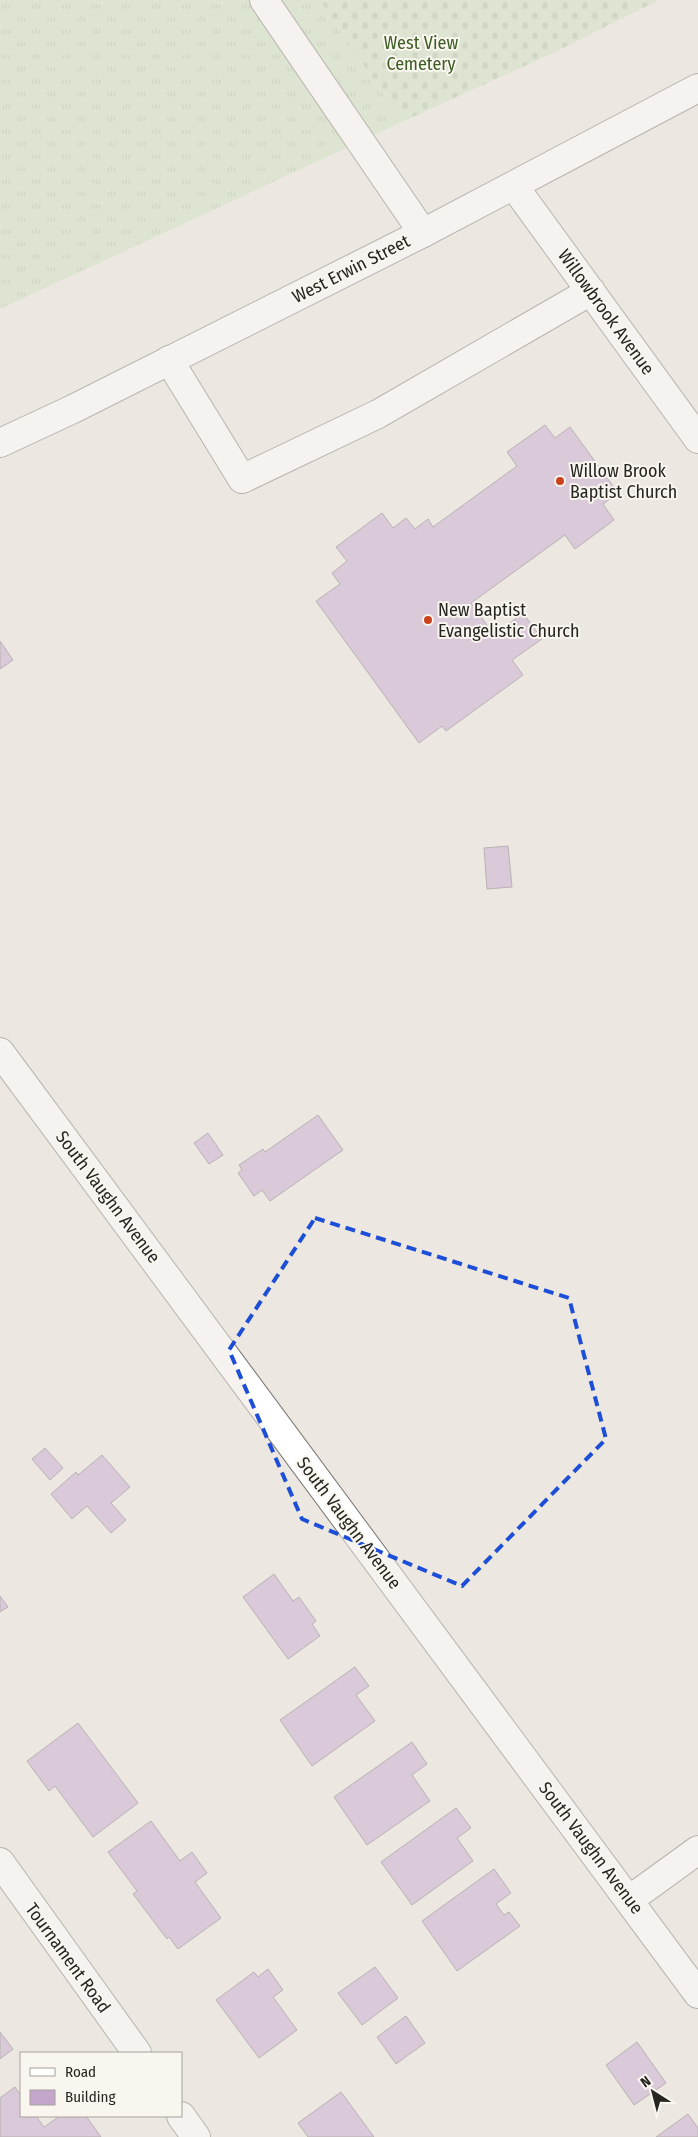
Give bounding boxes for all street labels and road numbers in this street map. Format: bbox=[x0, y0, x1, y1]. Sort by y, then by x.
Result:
street label: West Erwin Street bbox=[289, 230, 413, 308]
street label: Willowbrook Avenue bbox=[553, 245, 659, 379]
street label: South Vaughn Avenue bbox=[51, 1127, 165, 1268]
street label: South Vaughn Avenue bbox=[292, 1453, 406, 1594]
street label: South Vaughn Avenue bbox=[534, 1778, 648, 1919]
street label: Tournament Road bbox=[21, 1899, 115, 2017]

